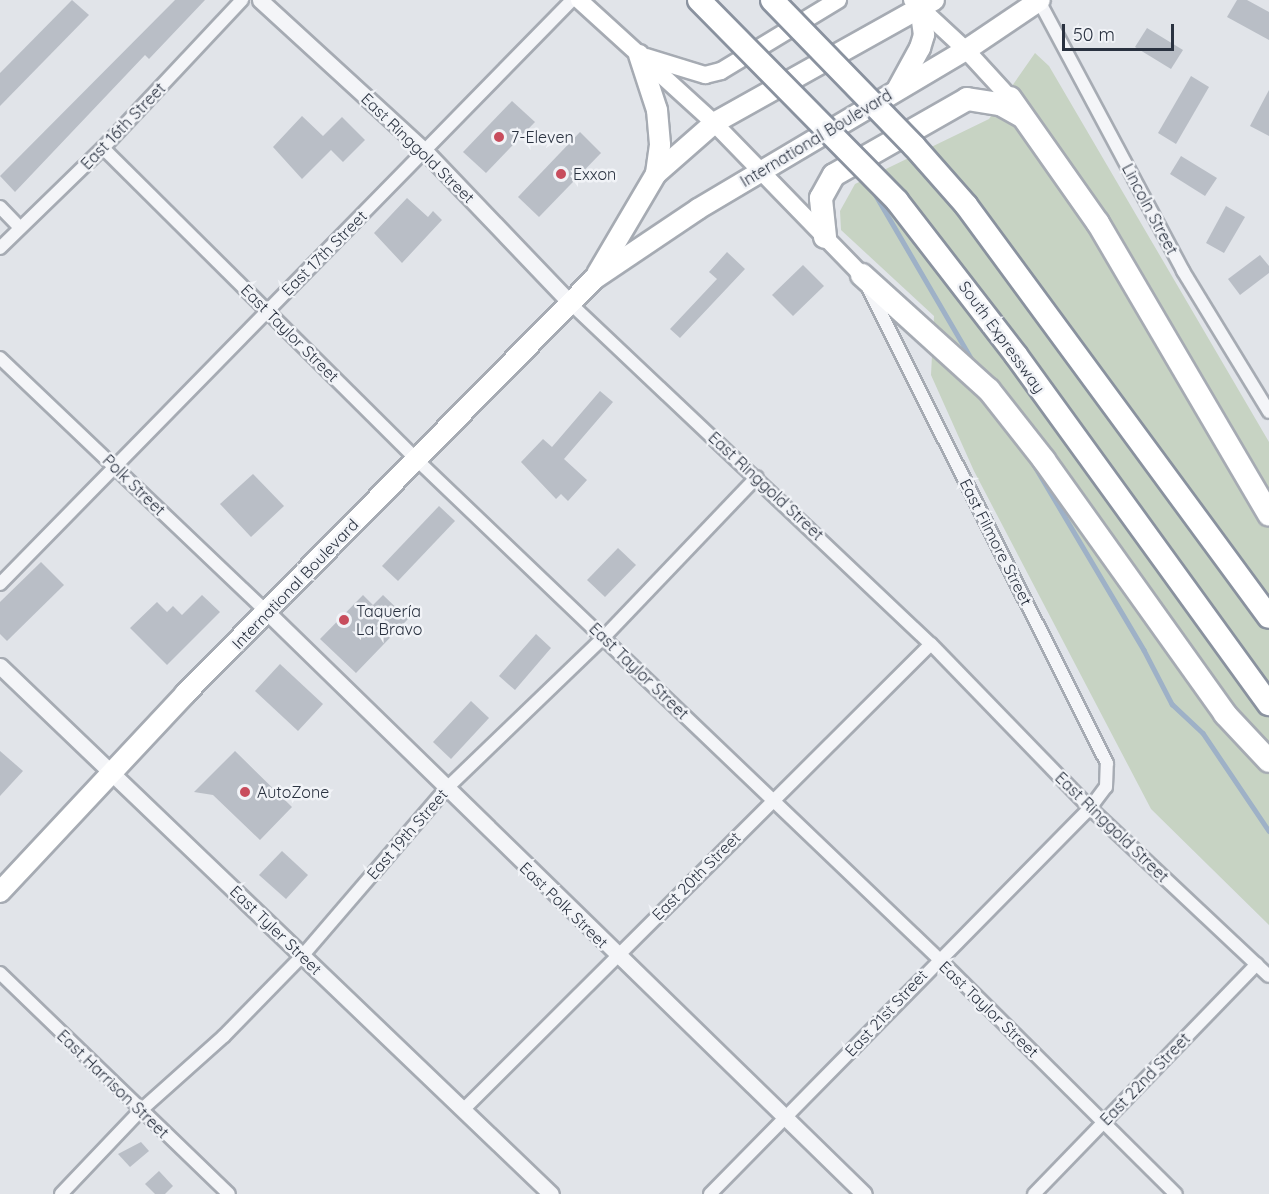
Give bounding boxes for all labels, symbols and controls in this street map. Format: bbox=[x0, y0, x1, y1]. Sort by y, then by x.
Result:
scale bar bbox=[1065, 12, 1178, 50]
text: 50 m bbox=[1073, 23, 1115, 46]
street label: East 16th Street bbox=[77, 79, 169, 173]
street label: International Boulevard bbox=[737, 85, 895, 191]
street label: East Ringgold Street bbox=[357, 89, 479, 207]
place label: 7-Eleven bbox=[511, 127, 574, 147]
marker: 7-Eleven bbox=[492, 130, 506, 144]
street label: Lincoln Street bbox=[1118, 160, 1182, 258]
place label: Exxon bbox=[573, 164, 616, 184]
marker: Exxon bbox=[554, 167, 568, 181]
street label: East 17th Street bbox=[277, 206, 371, 300]
street label: South Expressway bbox=[955, 277, 1049, 397]
street label: East Taylor Street bbox=[237, 280, 343, 386]
street label: East Ringgold Street bbox=[705, 428, 827, 544]
street label: Polk Street bbox=[99, 451, 169, 519]
street label: East Filmore Street bbox=[956, 476, 1036, 608]
street label: International Boulevard bbox=[228, 515, 362, 653]
place label: Taquería La Bravo bbox=[356, 601, 423, 639]
marker: Taquería La Bravo bbox=[337, 613, 351, 627]
street label: East Taylor Street bbox=[585, 619, 693, 723]
street label: East Ringgold Street bbox=[1051, 768, 1173, 886]
place label: AutoZone bbox=[257, 782, 329, 802]
marker: AutoZone bbox=[238, 785, 252, 799]
street label: East 19th Street bbox=[363, 785, 451, 883]
street label: East 20th Street bbox=[648, 828, 744, 924]
street label: East Polk Street bbox=[516, 858, 612, 952]
street label: East Tyler Street bbox=[226, 881, 326, 979]
street label: East Taylor Street bbox=[935, 957, 1043, 1061]
street label: East 21st Street bbox=[841, 966, 931, 1060]
street label: East Harrison Street bbox=[53, 1026, 173, 1142]
street label: East 22nd Street bbox=[1096, 1029, 1194, 1129]

